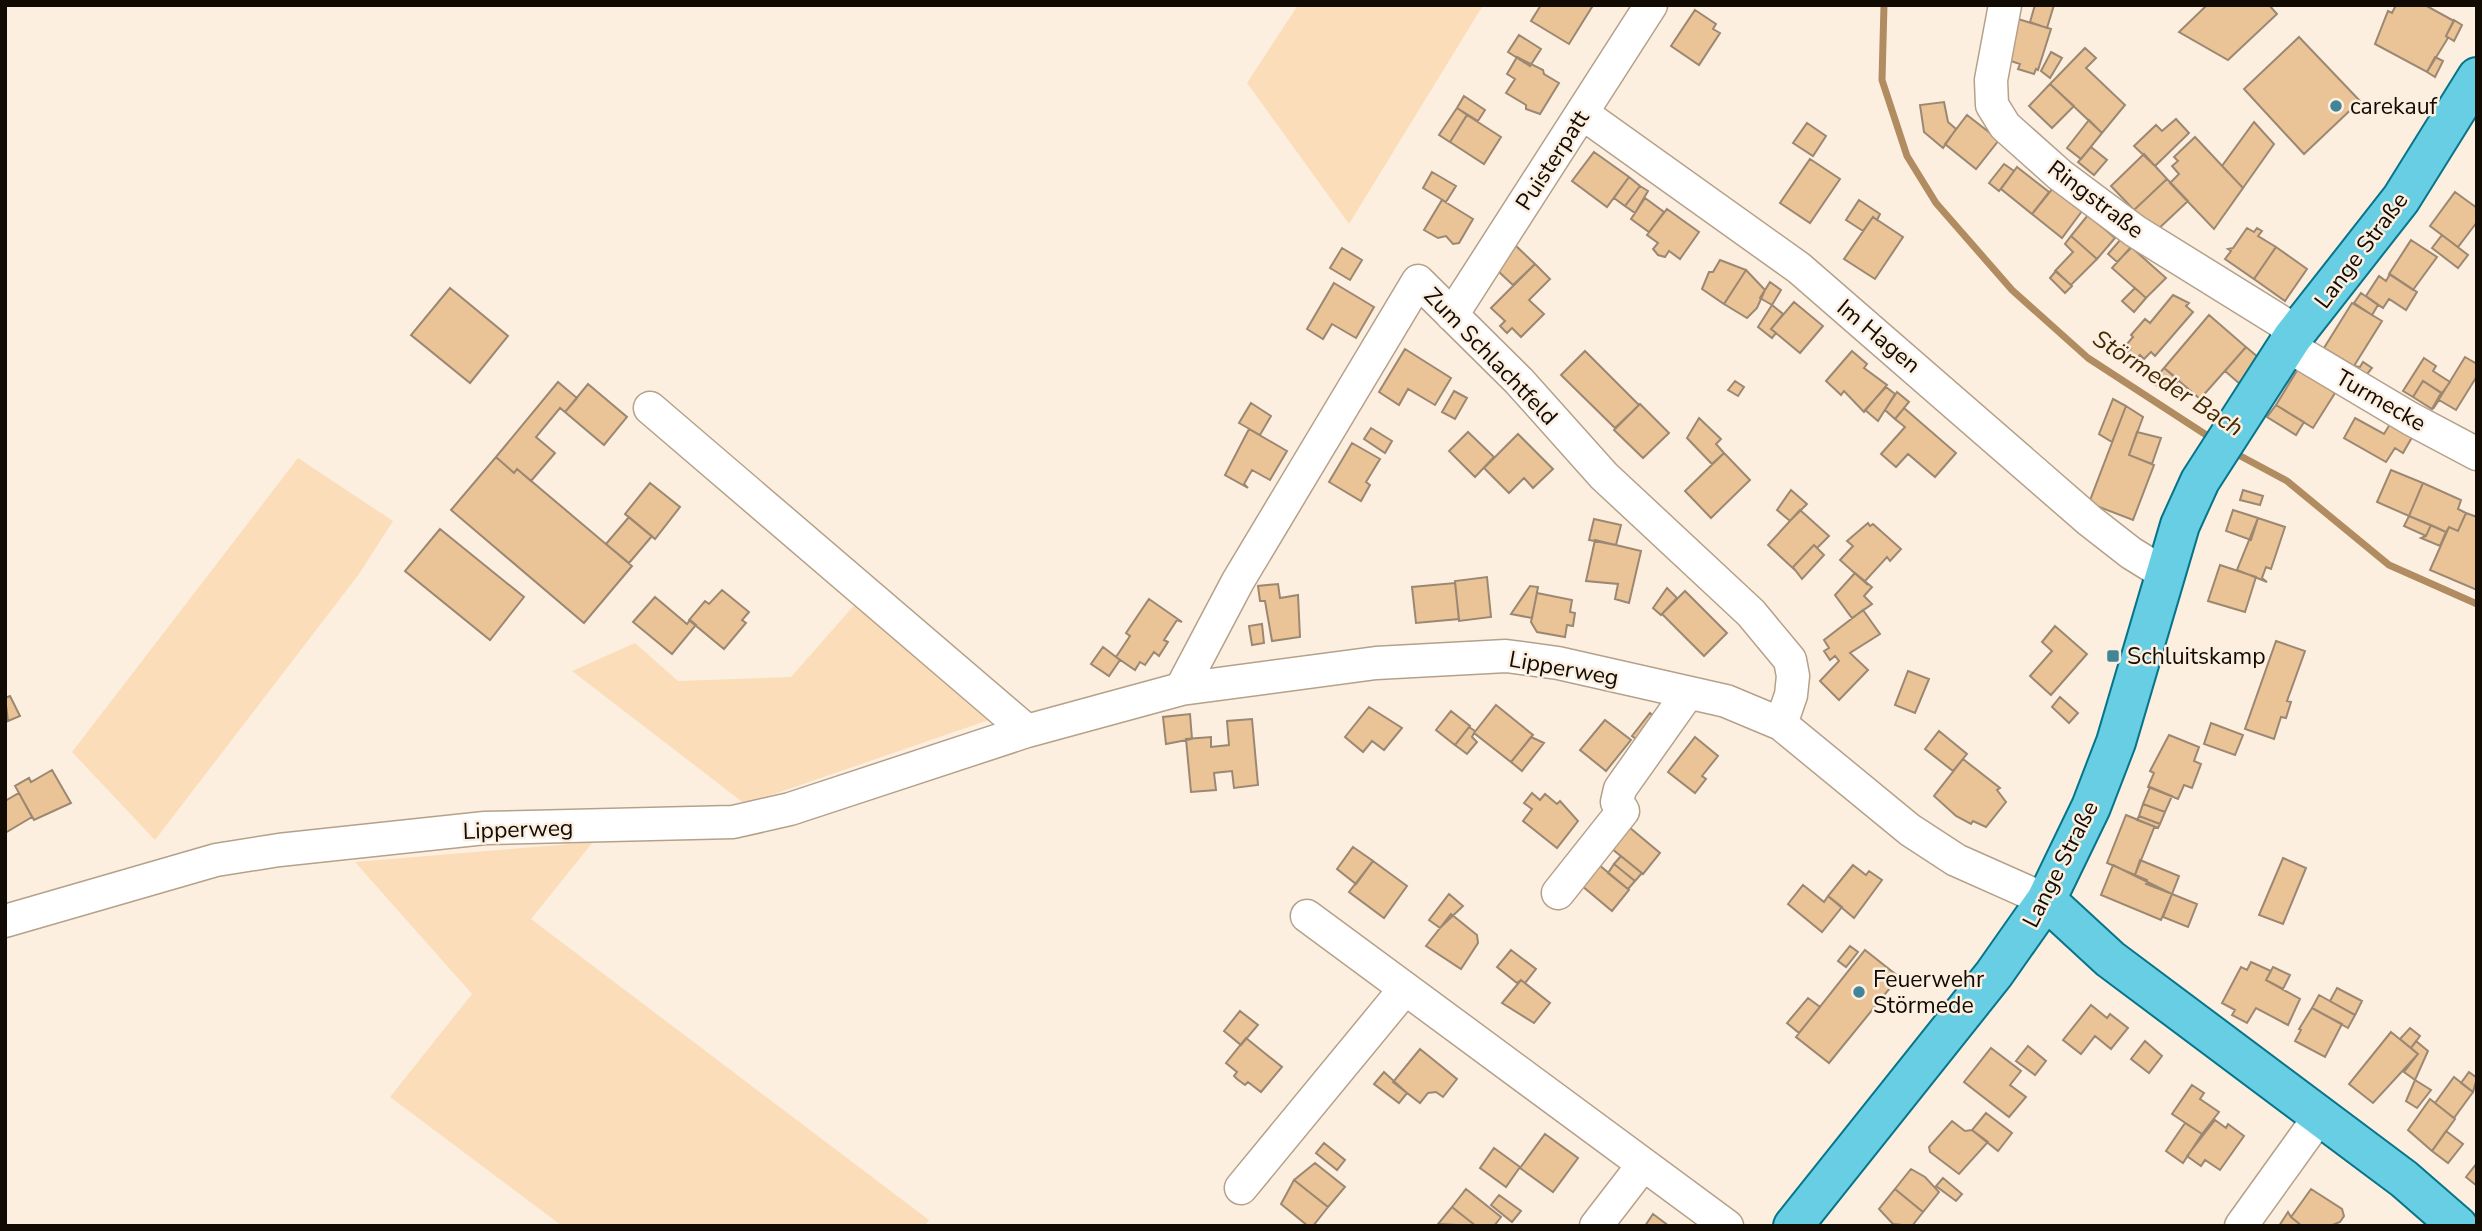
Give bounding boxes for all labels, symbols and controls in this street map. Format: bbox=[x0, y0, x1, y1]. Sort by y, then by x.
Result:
place label: carekauf bbox=[2350, 91, 2438, 122]
marker: carekauf bbox=[2328, 98, 2344, 114]
street label: Puisterpatt bbox=[1509, 103, 1597, 216]
street label: Ringstraße bbox=[2041, 153, 2150, 246]
street label: Lange Straße bbox=[2307, 186, 2415, 315]
street label: Zum Schlachtfeld bbox=[1417, 281, 1564, 432]
street label: Im Hagen bbox=[1830, 292, 1927, 380]
water label: Störmeder Bach bbox=[2087, 322, 2249, 444]
street label: Turmecke bbox=[2330, 362, 2432, 439]
place label: Schluitskamp bbox=[2127, 641, 2266, 672]
street label: Lipperweg bbox=[1507, 644, 1621, 693]
marker: Schluitskamp bbox=[2105, 648, 2121, 664]
street label: Lange Straße bbox=[2015, 796, 2106, 933]
street label: Lipperweg bbox=[462, 812, 574, 847]
place label: Feuerwehr Störmede bbox=[1873, 964, 1985, 1021]
marker: Feuerwehr Störmede bbox=[1851, 984, 1867, 1000]

